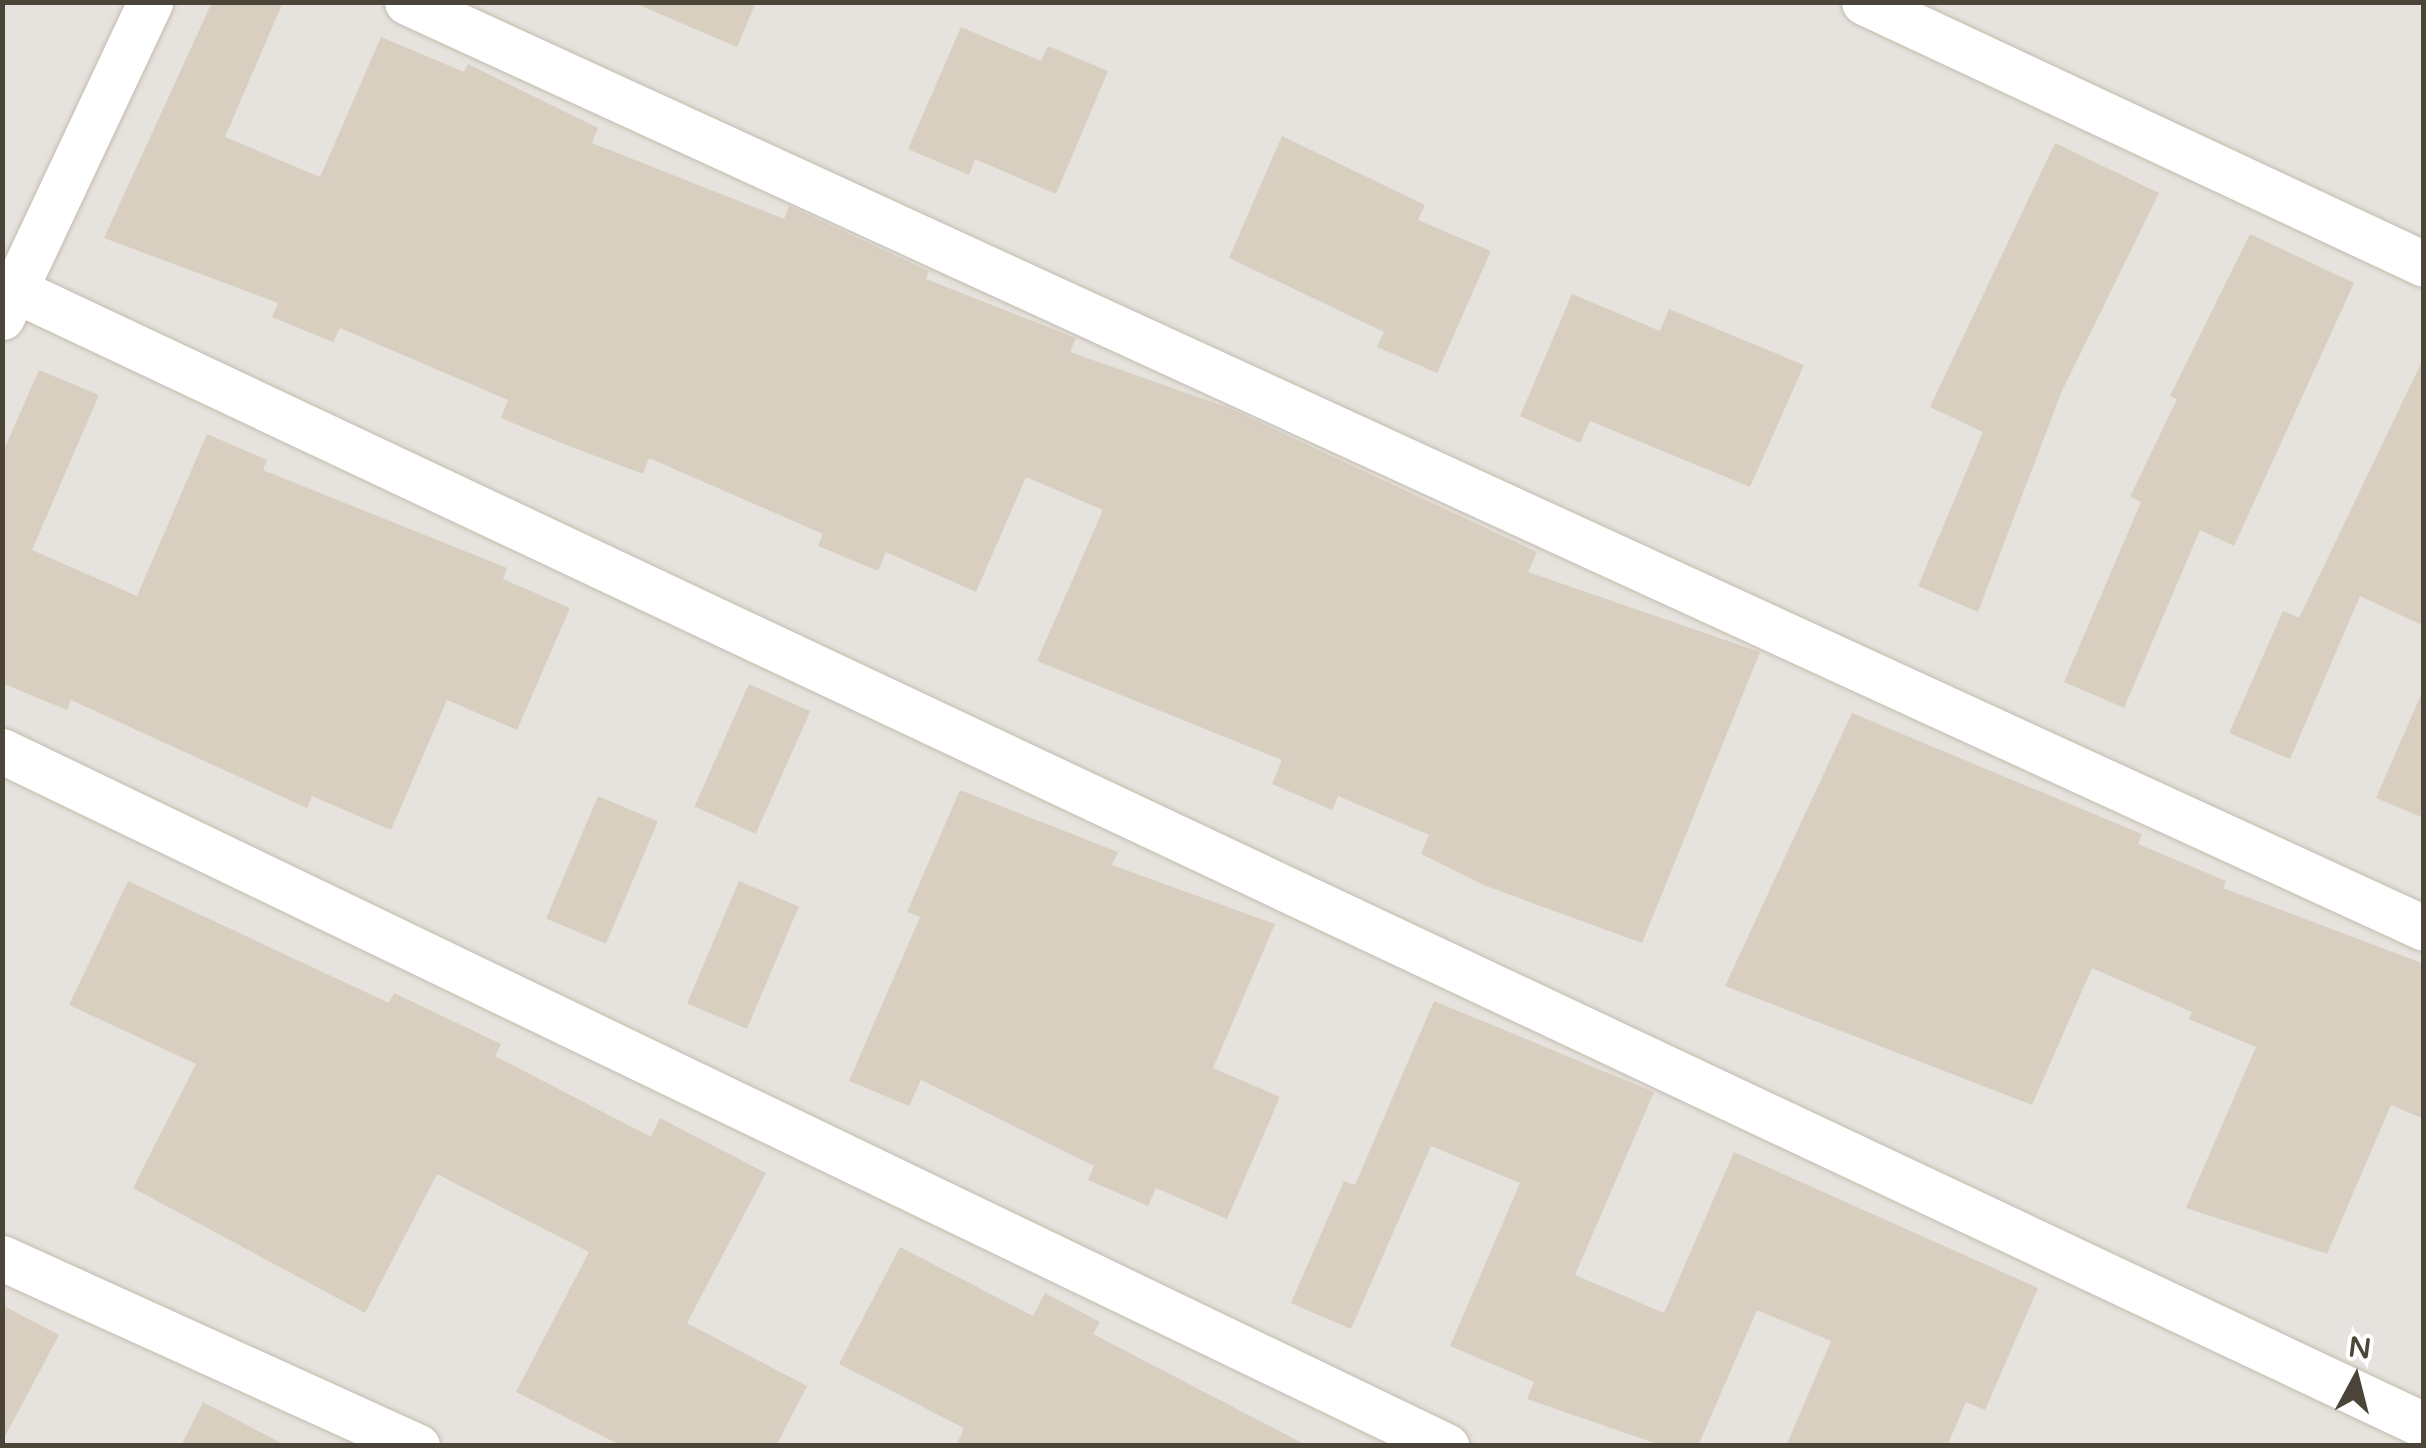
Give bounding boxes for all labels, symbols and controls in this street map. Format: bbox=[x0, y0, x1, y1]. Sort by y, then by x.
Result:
north arrow bbox=[2306, 1328, 2406, 1428]
text: N bbox=[2346, 1330, 2373, 1366]

